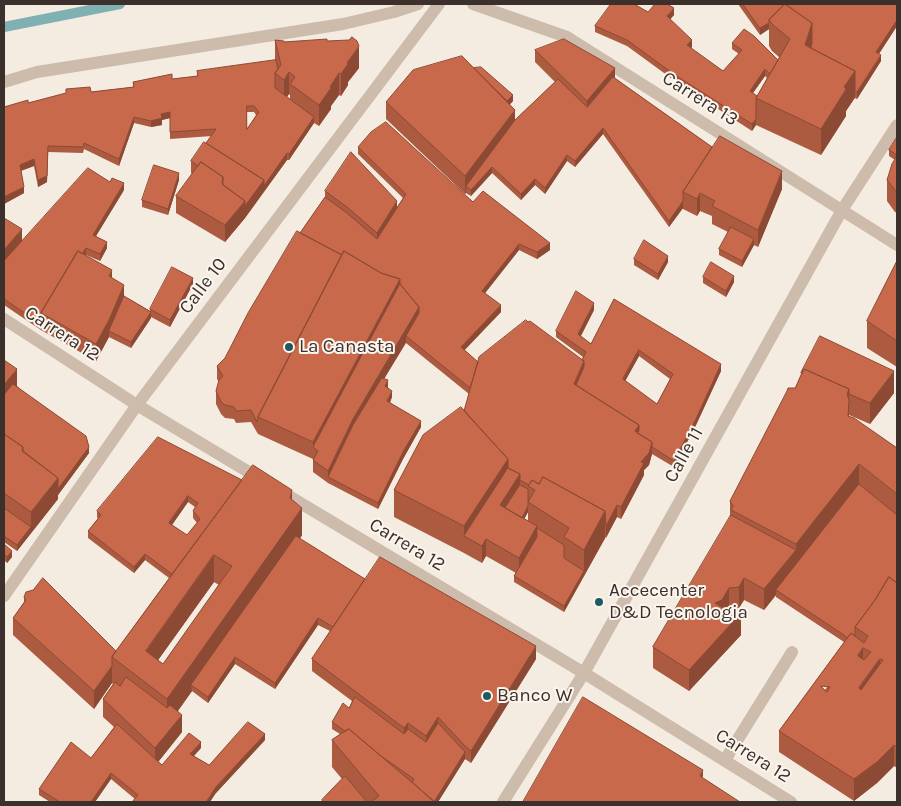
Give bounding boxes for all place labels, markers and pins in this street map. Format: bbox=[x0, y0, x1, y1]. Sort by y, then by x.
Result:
place label: La Canasta bbox=[299, 336, 394, 358]
marker: La Canasta bbox=[283, 341, 295, 353]
place label: Accecenter D&D Tecnologia bbox=[609, 580, 748, 624]
marker: Accecenter D&D Tecnologia bbox=[593, 596, 605, 608]
place label: Banco W bbox=[497, 685, 572, 707]
marker: Banco W bbox=[481, 690, 493, 702]

